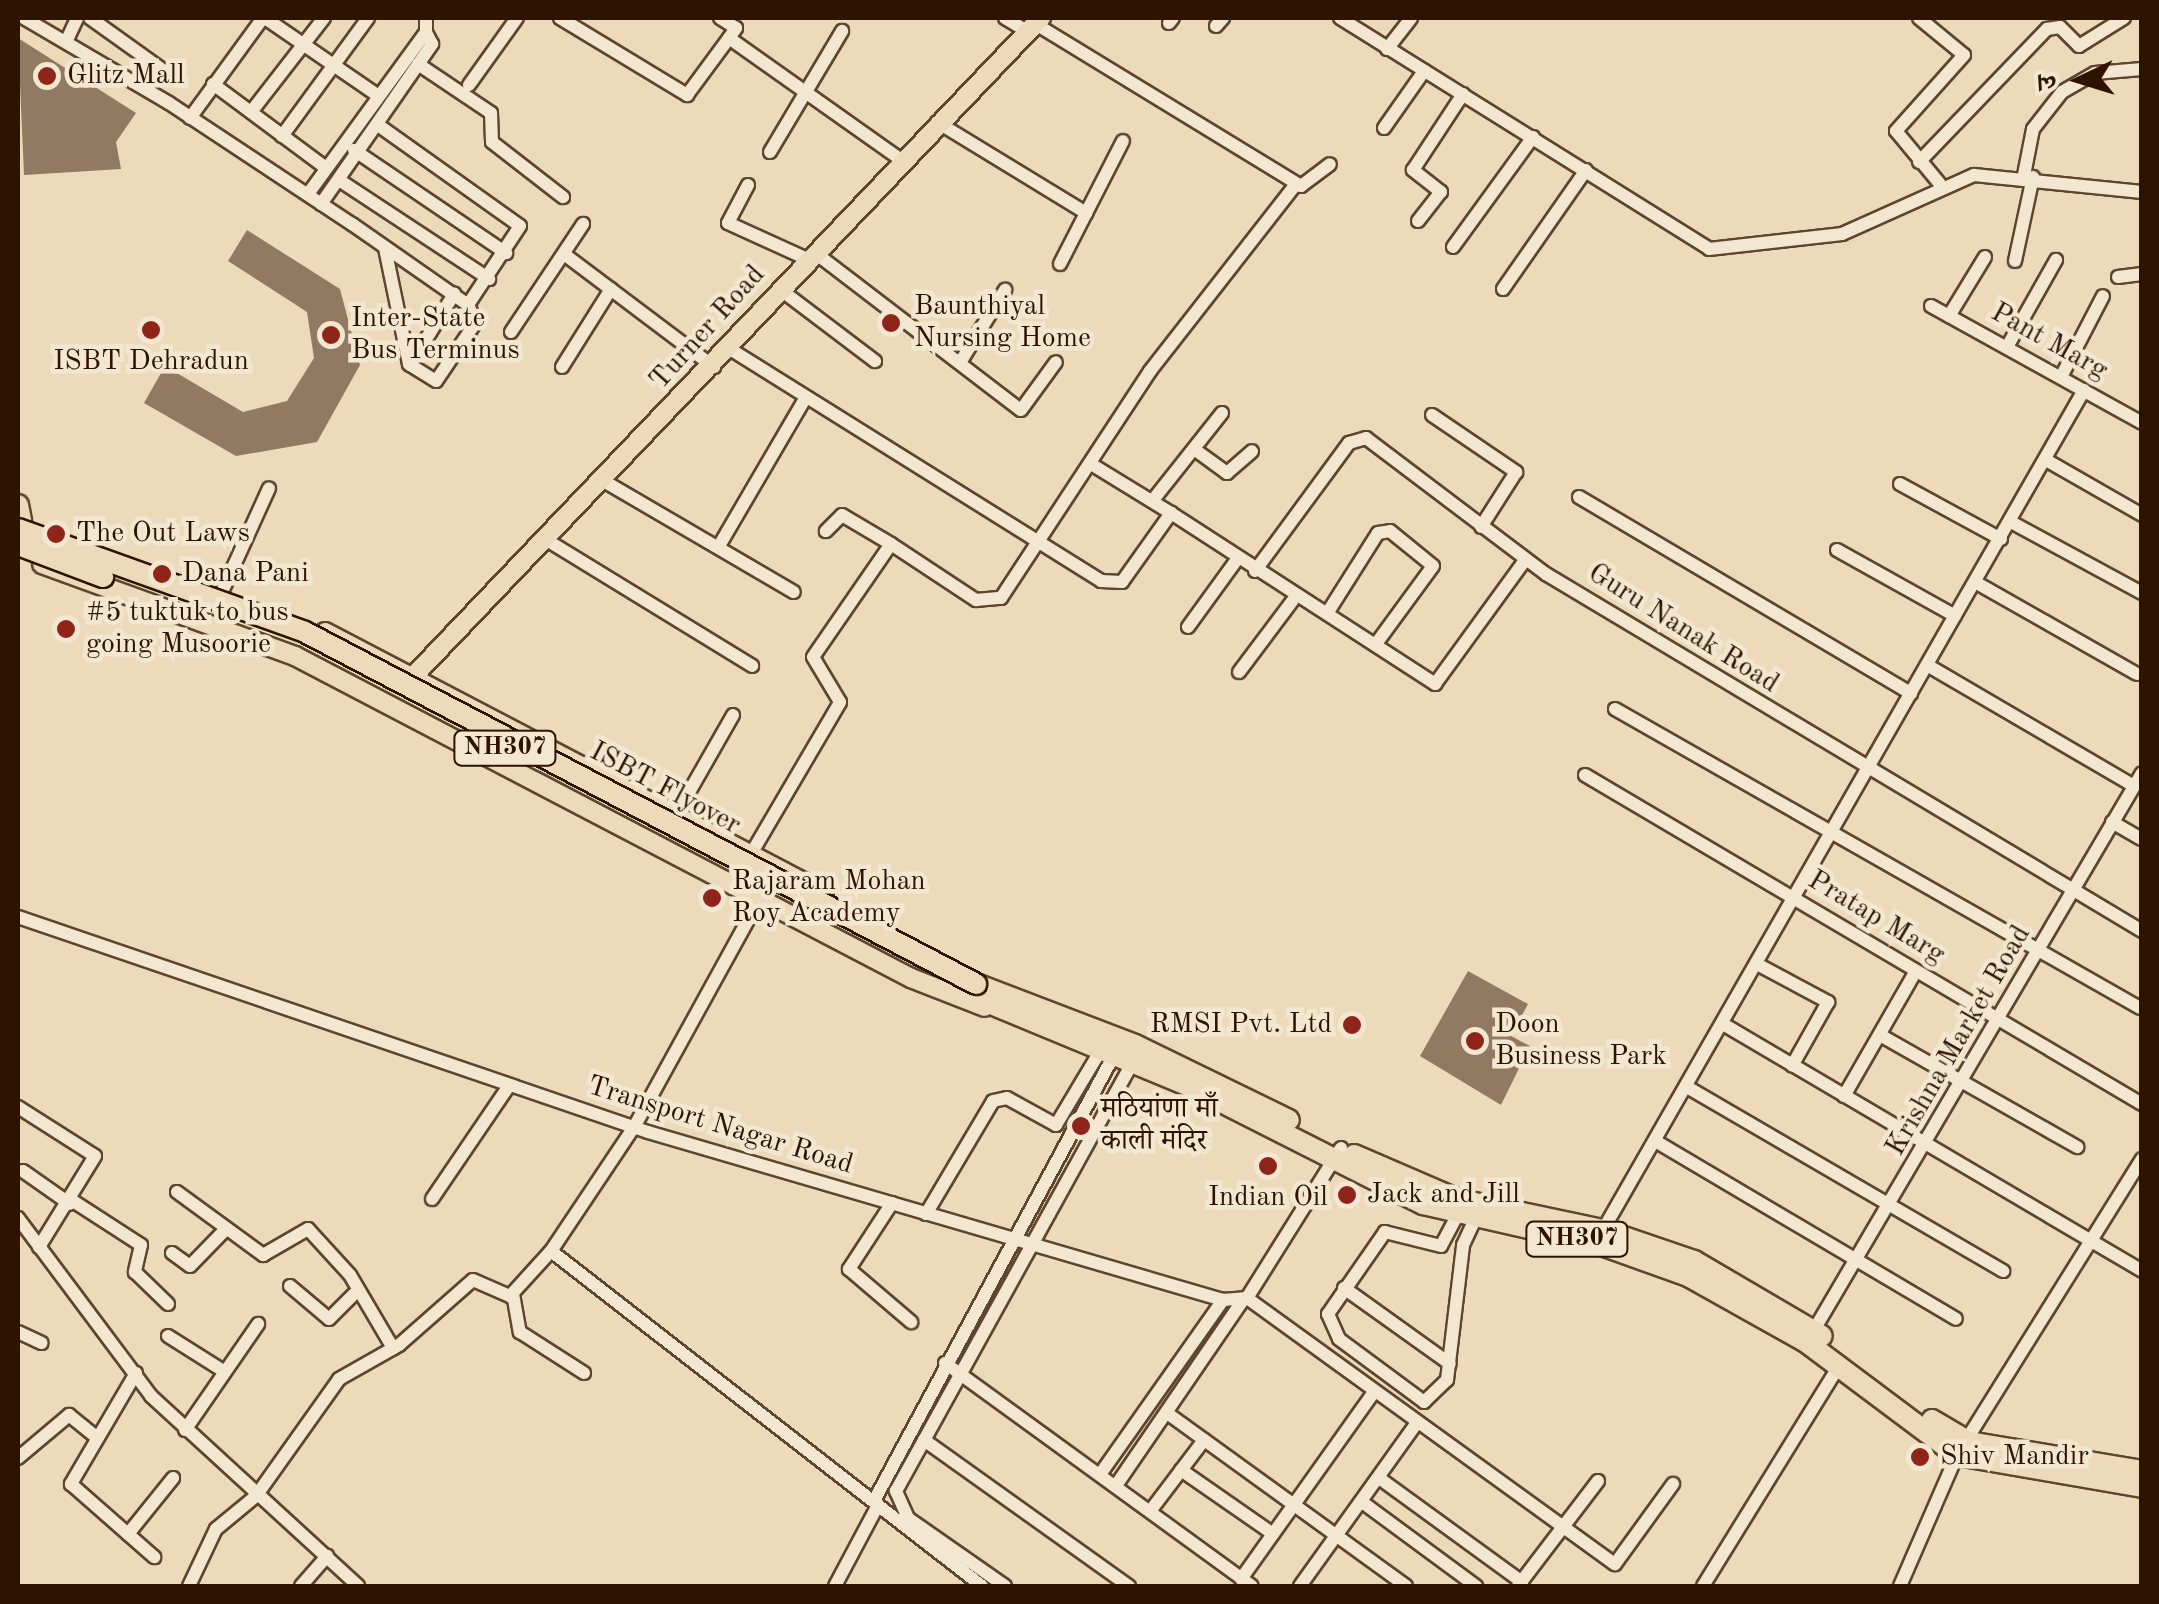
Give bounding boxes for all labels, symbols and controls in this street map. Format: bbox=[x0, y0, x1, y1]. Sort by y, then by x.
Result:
north arrow bbox=[2029, 30, 2129, 130]
place label: Glitz Mall bbox=[67, 59, 185, 93]
marker: Glitz Mall bbox=[36, 65, 58, 87]
text: उ bbox=[2035, 74, 2064, 90]
street label: Turner Road bbox=[643, 259, 773, 397]
place label: Baunthiyal Nursing Home bbox=[914, 290, 1091, 356]
street label: Pant Marg bbox=[1985, 296, 2113, 388]
place label: Inter-State Bus Terminus bbox=[351, 302, 520, 368]
marker: Baunthiyal Nursing Home bbox=[878, 310, 904, 336]
marker: ISBT Dehradun bbox=[140, 319, 162, 341]
marker: Inter-State Bus Terminus bbox=[320, 324, 342, 346]
place label: ISBT Dehradun bbox=[53, 345, 249, 379]
place label: The Out Laws bbox=[76, 517, 250, 551]
marker: The Out Laws bbox=[45, 523, 67, 545]
place label: Dana Pani bbox=[182, 557, 309, 591]
street label: Guru Nanak Road bbox=[1581, 557, 1785, 701]
marker: Dana Pani bbox=[151, 563, 173, 585]
place label: #5 tuktuk to bus going Musoorie bbox=[86, 596, 289, 662]
marker: #5 tuktuk to bus going Musoorie bbox=[55, 618, 77, 640]
road number: NH307 bbox=[452, 728, 558, 768]
street label: ISBT Flyover bbox=[584, 735, 746, 843]
street label: Pratap Marg bbox=[1801, 864, 1951, 972]
place label: Rajaram Mohan Roy Academy bbox=[732, 865, 926, 931]
marker: Rajaram Mohan Roy Academy bbox=[701, 887, 723, 909]
street label: Krishna Market Road bbox=[1879, 920, 2039, 1162]
place label: RMSI Pvt. Ltd bbox=[1150, 1008, 1332, 1042]
place label: Doon Business Park bbox=[1495, 1008, 1667, 1074]
marker: RMSI Pvt. Ltd bbox=[1341, 1014, 1363, 1036]
marker: Doon Business Park bbox=[1464, 1030, 1486, 1052]
street label: Transport Nagar Road bbox=[583, 1070, 857, 1182]
place label: मठियांणा माँ काली मंदिर bbox=[1101, 1093, 1218, 1159]
marker: मठियांणा माँ काली मंदिर bbox=[1070, 1115, 1092, 1137]
marker: Indian Oil bbox=[1257, 1155, 1279, 1177]
place label: Jack and Jill bbox=[1367, 1178, 1520, 1212]
place label: Indian Oil bbox=[1208, 1181, 1328, 1215]
marker: Jack and Jill bbox=[1336, 1184, 1358, 1206]
road number: NH307 bbox=[1524, 1219, 1630, 1259]
place label: Shiv Mandir bbox=[1940, 1440, 2089, 1474]
marker: Shiv Mandir bbox=[1909, 1446, 1931, 1468]

